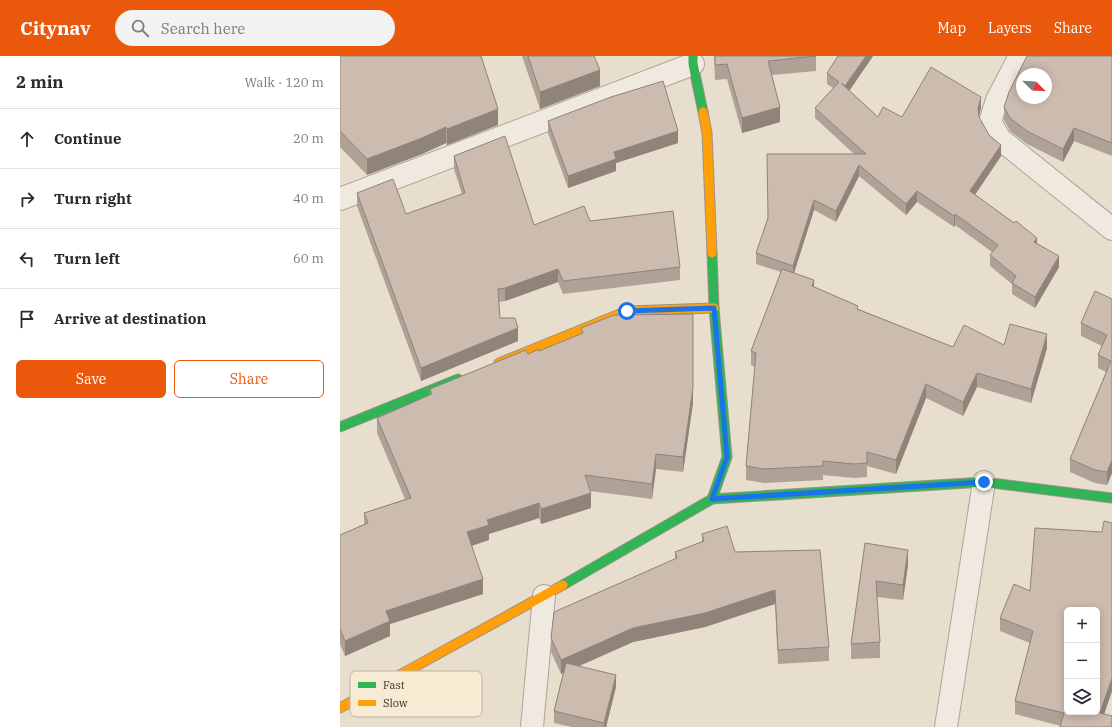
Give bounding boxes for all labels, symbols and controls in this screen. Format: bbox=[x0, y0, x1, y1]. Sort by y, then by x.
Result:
search box bbox=[115, 10, 395, 46]
text: Citynav bbox=[20, 16, 91, 40]
icon: search bbox=[129, 17, 151, 39]
text: Search here bbox=[161, 19, 245, 38]
text: Map bbox=[938, 19, 966, 37]
text: Layers bbox=[988, 19, 1032, 37]
text: Share bbox=[1054, 19, 1092, 37]
north arrow bbox=[1016, 68, 1052, 104]
text: 2 min bbox=[16, 71, 64, 93]
text: Walk · 120 m bbox=[245, 74, 324, 91]
icon: ahead bbox=[16, 128, 38, 150]
text: Continue bbox=[54, 129, 121, 148]
text: 20 m bbox=[293, 130, 324, 147]
icon: right bbox=[16, 188, 38, 210]
text: Turn right bbox=[54, 189, 132, 208]
text: 40 m bbox=[293, 190, 324, 207]
icon: left bbox=[16, 248, 38, 270]
text: Turn left bbox=[54, 249, 120, 268]
text: 60 m bbox=[293, 250, 324, 267]
route start bbox=[618, 302, 636, 320]
icon: arrive bbox=[16, 308, 38, 330]
text: Arrive at destination bbox=[54, 309, 206, 328]
button: Save bbox=[16, 360, 166, 398]
button: Share bbox=[174, 360, 324, 398]
route end bbox=[975, 473, 993, 491]
map controls bbox=[1064, 607, 1100, 715]
button: + bbox=[1064, 607, 1100, 643]
button: − bbox=[1064, 643, 1100, 679]
legend bbox=[350, 671, 482, 717]
text: Fast bbox=[383, 678, 405, 692]
button: layers bbox=[1064, 679, 1100, 715]
text: Slow bbox=[383, 696, 408, 710]

